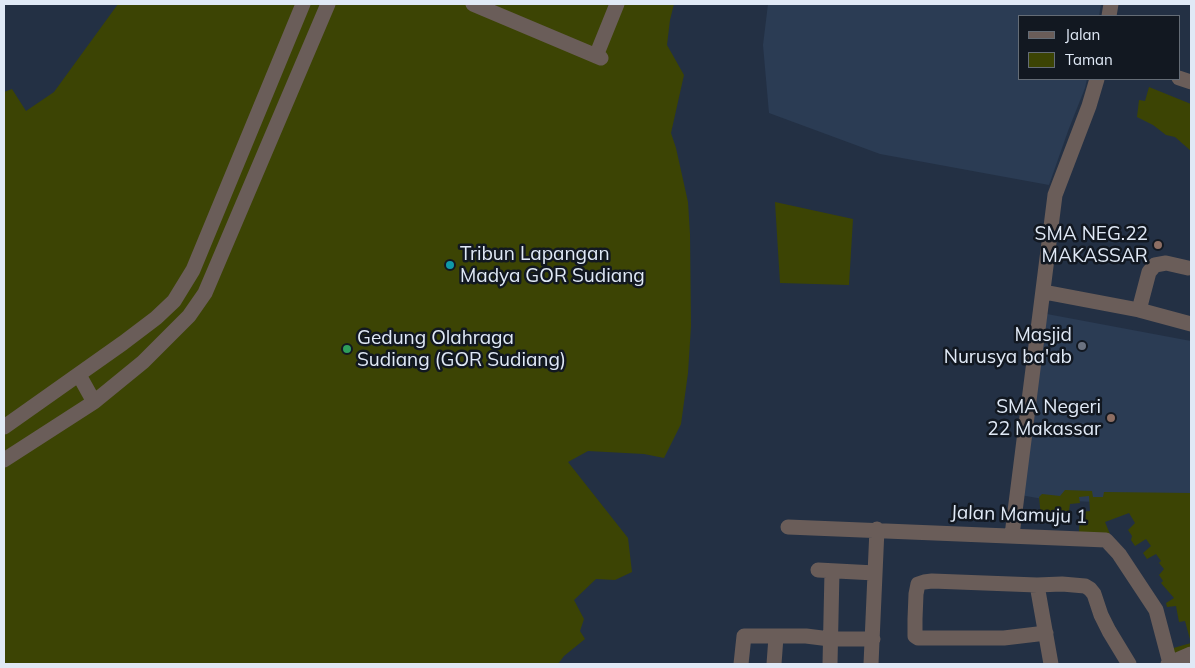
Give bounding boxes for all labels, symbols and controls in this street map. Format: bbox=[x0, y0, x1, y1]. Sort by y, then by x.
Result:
legend bbox=[1018, 15, 1180, 80]
text: Jalan bbox=[1065, 25, 1100, 44]
text: Taman bbox=[1065, 50, 1113, 69]
place label: SMA NEG.22 MAKASSAR bbox=[1035, 223, 1148, 267]
marker: SMA NEG.22 MAKASSAR bbox=[1152, 239, 1164, 251]
place label: Tribun Lapangan Madya GOR Sudiang bbox=[460, 243, 645, 287]
marker: Tribun Lapangan Madya GOR Sudiang bbox=[444, 259, 456, 271]
place label: Masjid Nurusya ba'ab bbox=[944, 324, 1072, 368]
place label: Gedung Olahraga Sudiang (GOR Sudiang) bbox=[357, 327, 566, 371]
marker: Masjid Nurusya ba'ab bbox=[1076, 340, 1088, 352]
marker: Gedung Olahraga Sudiang (GOR Sudiang) bbox=[341, 343, 353, 355]
place label: SMA Negeri 22 Makassar bbox=[987, 396, 1101, 440]
marker: SMA Negeri 22 Makassar bbox=[1105, 412, 1117, 424]
street label: Jalan Mamuju 1 bbox=[950, 501, 1088, 529]

